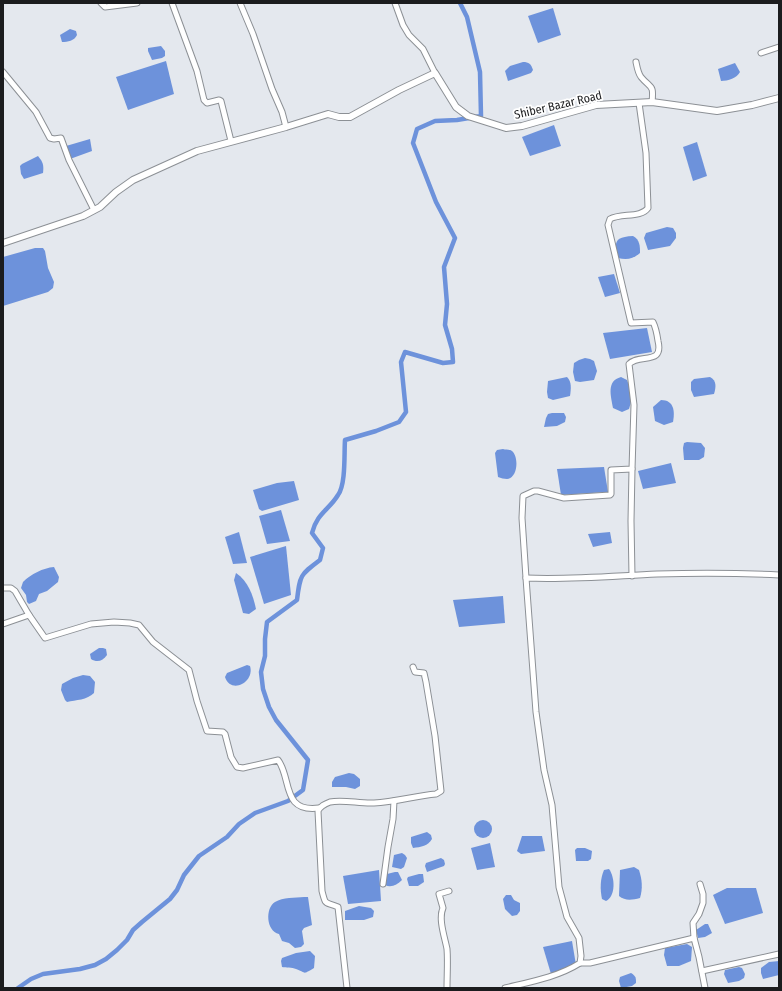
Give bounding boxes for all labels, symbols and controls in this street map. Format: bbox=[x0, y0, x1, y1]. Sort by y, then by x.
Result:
street label: Shiber Bazar Road bbox=[513, 88, 603, 122]

